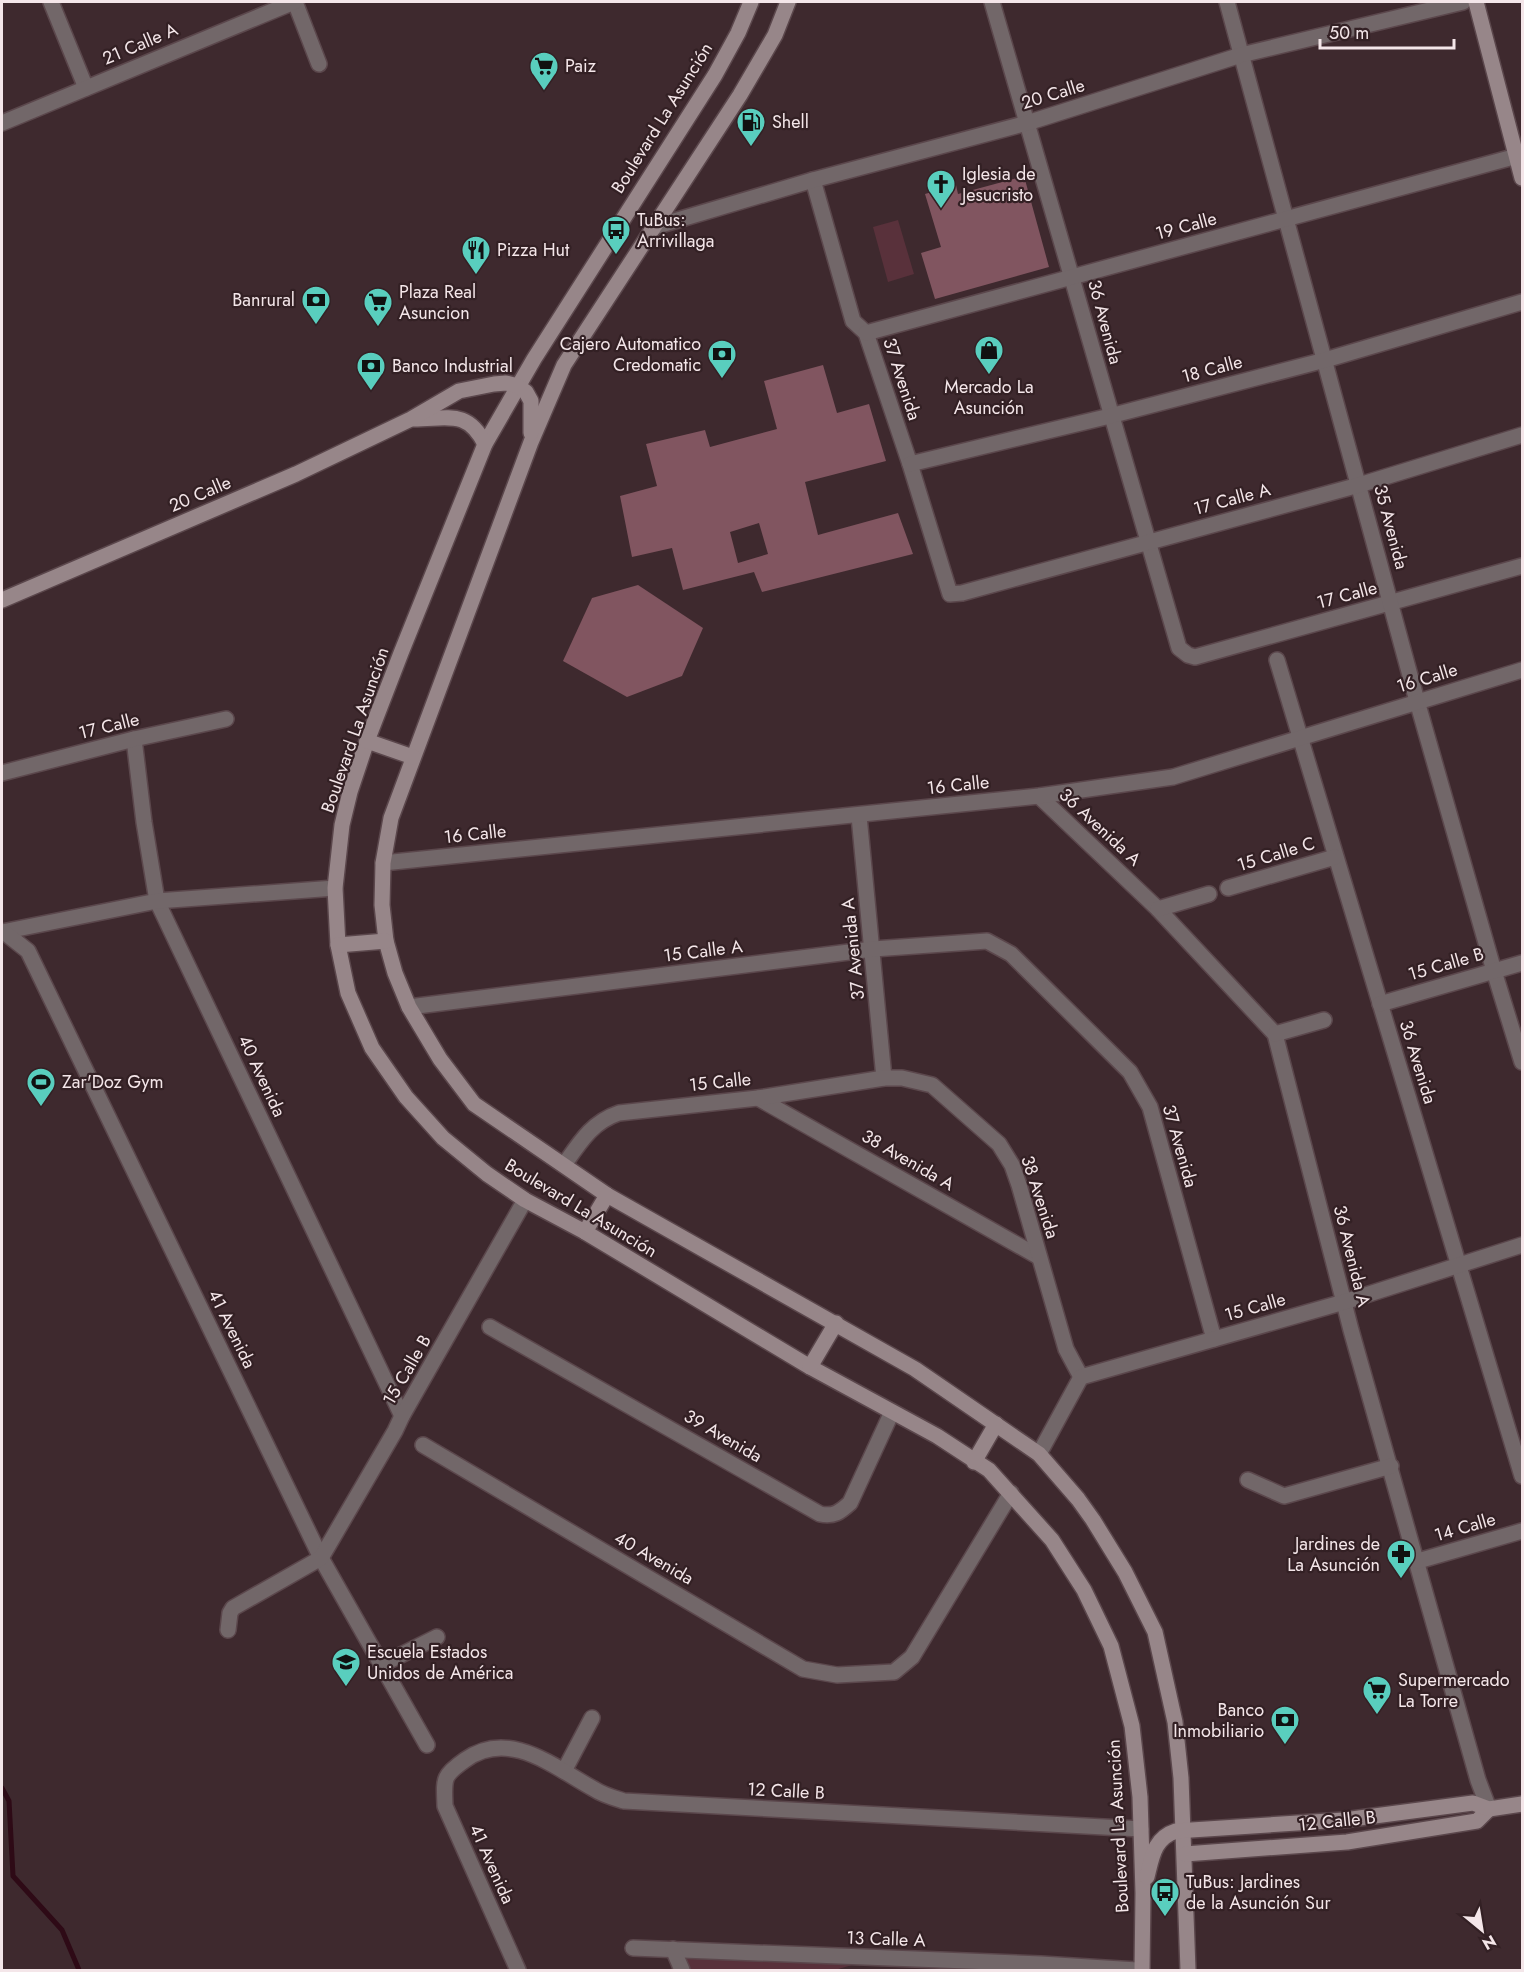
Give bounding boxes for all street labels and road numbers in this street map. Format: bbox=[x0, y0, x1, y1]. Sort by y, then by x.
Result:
street label: 21 Calle A bbox=[98, 16, 182, 72]
street label: Boulevard La Asunción bbox=[605, 37, 719, 199]
street label: 20 Calle bbox=[1018, 72, 1088, 116]
street label: 19 Calle bbox=[1152, 205, 1220, 247]
street label: 36 Avenida bbox=[1081, 277, 1129, 367]
street label: 37 Avenida bbox=[876, 334, 928, 424]
street label: 18 Calle bbox=[1179, 348, 1245, 390]
street label: 20 Calle bbox=[165, 469, 235, 519]
street label: 17 Calle A bbox=[1191, 476, 1274, 522]
street label: 35 Avenida bbox=[1367, 482, 1415, 572]
street label: 17 Calle bbox=[1314, 574, 1380, 616]
street label: Boulevard La Asunción bbox=[314, 644, 396, 816]
street label: 16 Calle bbox=[1393, 656, 1461, 700]
street label: 17 Calle bbox=[76, 706, 142, 746]
street label: 16 Calle bbox=[926, 769, 990, 801]
street label: 36 Avenida A bbox=[1053, 782, 1147, 872]
street label: 16 Calle bbox=[443, 818, 507, 850]
street label: 15 Calle C bbox=[1234, 830, 1318, 878]
street label: 37 Avenida A bbox=[835, 896, 871, 1001]
street label: 15 Calle A bbox=[662, 933, 744, 969]
street label: 15 Calle B bbox=[1405, 941, 1487, 987]
street label: 36 Avenida bbox=[1393, 1017, 1443, 1107]
street label: 40 Avenida bbox=[232, 1031, 292, 1121]
street label: 15 Calle bbox=[688, 1066, 752, 1098]
street label: 37 Avenida bbox=[1156, 1101, 1204, 1191]
street label: 38 Avenida A bbox=[857, 1123, 959, 1197]
street label: Boulevard La Asunción bbox=[500, 1152, 662, 1264]
street label: 38 Avenida bbox=[1014, 1152, 1066, 1242]
street label: 36 Avenida A bbox=[1327, 1202, 1377, 1310]
street label: 41 Avenida bbox=[202, 1285, 262, 1373]
street label: 15 Calle bbox=[1222, 1286, 1288, 1328]
street label: 15 Calle B bbox=[376, 1330, 438, 1410]
street label: 39 Avenida bbox=[679, 1403, 767, 1469]
street label: 14 Calle bbox=[1431, 1506, 1499, 1548]
street label: 40 Avenida bbox=[610, 1525, 698, 1591]
street label: Boulevard La Asunción bbox=[1100, 1739, 1136, 1913]
street label: 12 Calle B bbox=[747, 1776, 825, 1806]
street label: 12 Calle B bbox=[1297, 1804, 1377, 1838]
street label: 41 Avenida bbox=[463, 1820, 521, 1908]
street label: 13 Calle A bbox=[846, 1925, 926, 1953]

